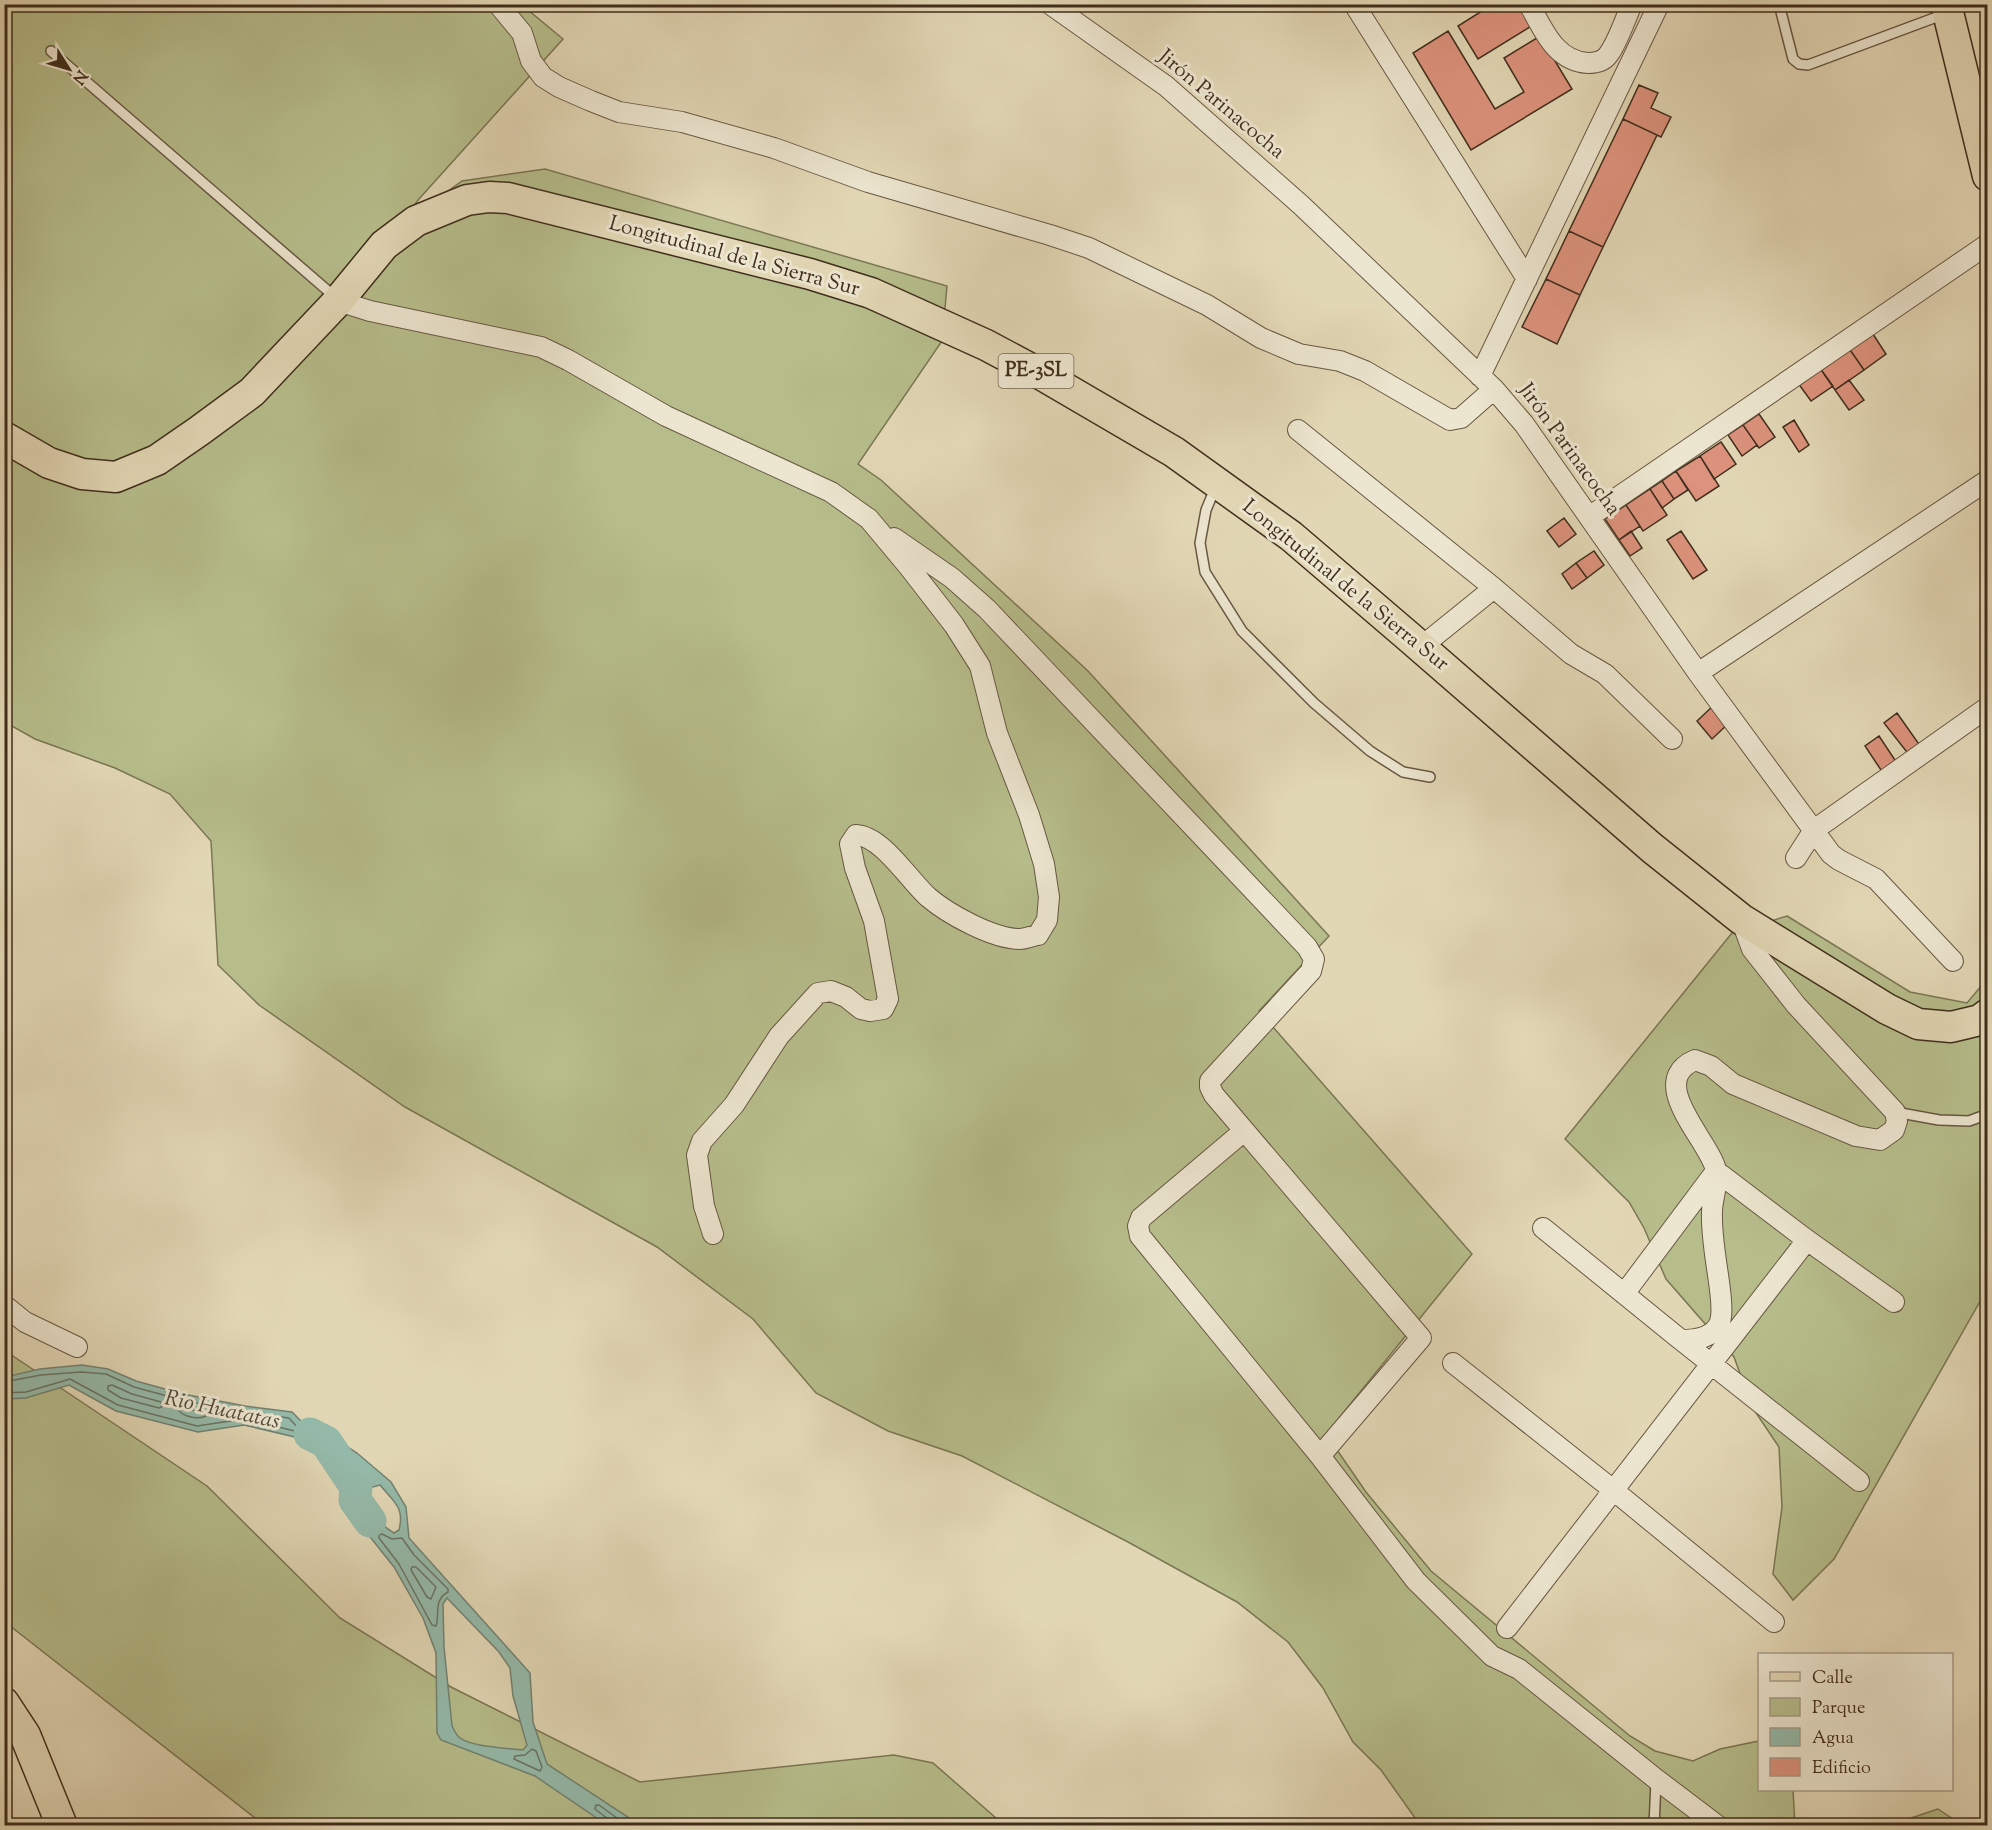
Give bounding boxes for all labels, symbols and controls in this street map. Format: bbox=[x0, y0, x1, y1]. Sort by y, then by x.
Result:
north arrow bbox=[39, 39, 99, 99]
street label: Jirón Parinacocha bbox=[1150, 42, 1291, 167]
text: N bbox=[66, 64, 92, 89]
street label: Longitudinal de la Sierra Sur bbox=[605, 209, 863, 305]
road number: PE-3SL bbox=[998, 354, 1074, 388]
street label: Jirón Parinacocha bbox=[1510, 377, 1628, 523]
street label: Longitudinal de la Sierra Sur bbox=[1235, 493, 1455, 679]
water label: Rio Huatatas bbox=[162, 1383, 282, 1439]
legend bbox=[1758, 1653, 1953, 1791]
text: Calle bbox=[1812, 1666, 1853, 1692]
text: Parque bbox=[1812, 1696, 1865, 1722]
text: Agua bbox=[1812, 1726, 1854, 1752]
text: Edificio bbox=[1812, 1756, 1871, 1782]

